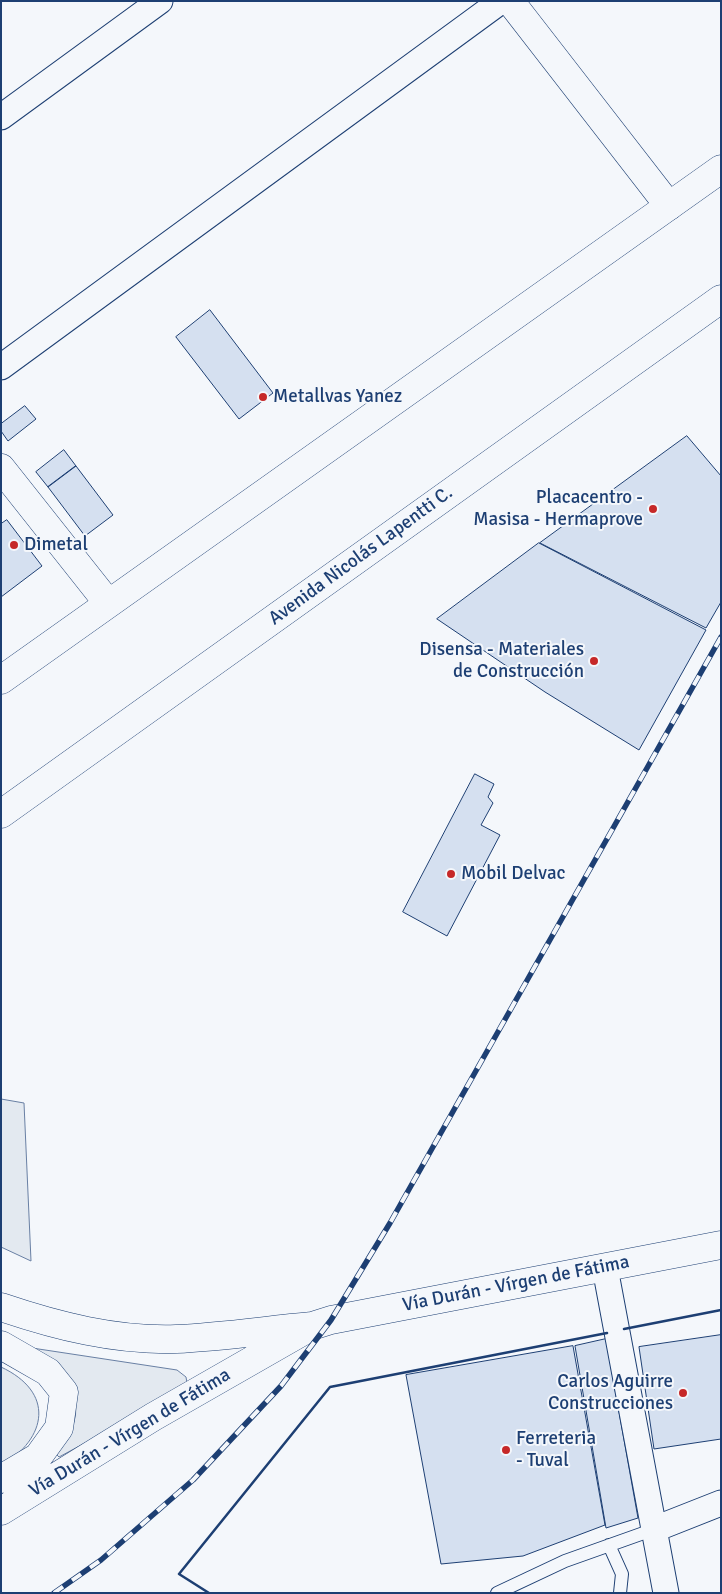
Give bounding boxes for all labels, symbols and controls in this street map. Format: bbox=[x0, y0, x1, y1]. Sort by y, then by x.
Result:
place label: Metallvas Yanez bbox=[273, 386, 402, 408]
marker: Metallvas Yanez bbox=[257, 391, 269, 403]
street label: Avenida Nicolás Lapentti C. bbox=[265, 482, 457, 630]
place label: Placacentro - Masisa - Hermaprove bbox=[473, 487, 643, 531]
marker: Placacentro - Masisa - Hermaprove bbox=[647, 503, 659, 515]
place label: Dimetal bbox=[24, 534, 88, 556]
marker: Dimetal bbox=[8, 539, 20, 551]
place label: Disensa - Materiales de Construcción bbox=[419, 639, 584, 683]
marker: Disensa - Materiales de Construcción bbox=[588, 655, 600, 667]
place label: Mobil Delvac bbox=[461, 863, 565, 885]
marker: Mobil Delvac bbox=[445, 868, 457, 880]
street label: Vía Durán - Vírgen de Fátima bbox=[401, 1251, 631, 1317]
street label: Vía Durán - Vírgen de Fátima bbox=[25, 1364, 235, 1502]
place label: Carlos Aguirre Construcciones bbox=[548, 1371, 673, 1415]
marker: Carlos Aguirre Construcciones bbox=[677, 1387, 689, 1399]
place label: Ferreteria - Tuval bbox=[516, 1428, 596, 1472]
marker: Ferreteria - Tuval bbox=[500, 1444, 512, 1456]

